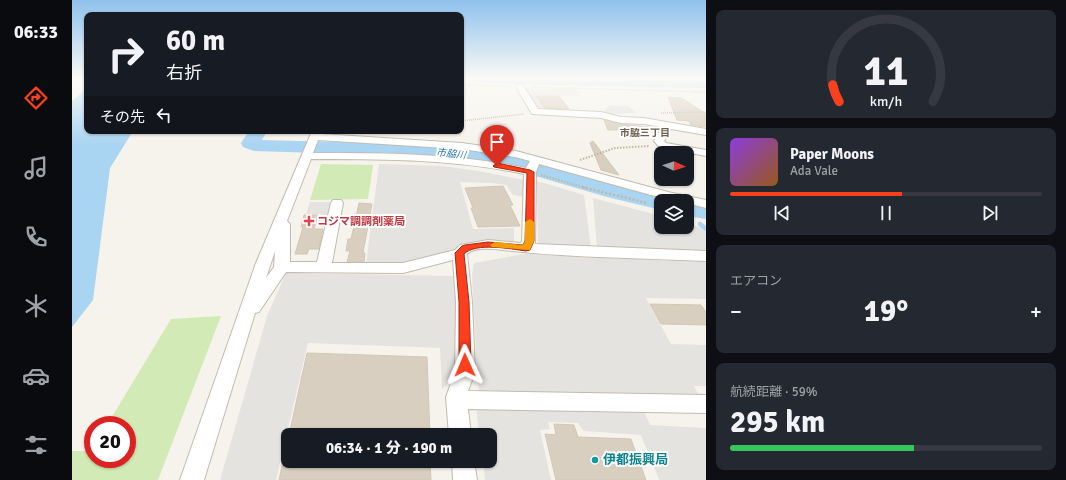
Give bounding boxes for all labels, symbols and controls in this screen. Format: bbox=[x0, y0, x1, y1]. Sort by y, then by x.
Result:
text: 06:33 bbox=[14, 21, 58, 43]
text: 60 m bbox=[166, 24, 225, 58]
icon: right bbox=[100, 28, 152, 80]
text: 11 bbox=[864, 46, 908, 97]
text: 右折 bbox=[166, 62, 202, 84]
icon: directions bbox=[22, 84, 50, 112]
text: km/h bbox=[870, 92, 902, 109]
icon: left bbox=[153, 104, 175, 126]
text: その先 bbox=[100, 108, 145, 126]
pin bbox=[480, 125, 514, 166]
district label: 市脇三丁目 bbox=[620, 127, 670, 139]
icon: arrive bbox=[486, 131, 508, 153]
text: Paper Moons bbox=[790, 145, 874, 163]
water label: 市脇川 bbox=[435, 146, 468, 162]
north arrow bbox=[654, 146, 694, 186]
map controls bbox=[654, 146, 694, 234]
icon: music bbox=[22, 154, 50, 182]
text: Ada Vale bbox=[790, 163, 838, 179]
button: layers bbox=[654, 194, 694, 234]
icon: previous bbox=[771, 202, 793, 224]
icon: pause bbox=[875, 202, 897, 224]
icon: next bbox=[979, 202, 1001, 224]
place label: コジマ調調剤薬局 bbox=[317, 215, 405, 228]
marker: コジマ調調剤薬局 bbox=[304, 216, 314, 226]
icon: phone bbox=[22, 223, 50, 251]
text: エアコン bbox=[730, 273, 782, 289]
icon: climate bbox=[22, 292, 50, 320]
text: 19° bbox=[864, 293, 908, 330]
text: − bbox=[730, 298, 742, 325]
text: + bbox=[1030, 298, 1042, 325]
position arrow bbox=[444, 344, 486, 386]
icon: car bbox=[22, 362, 50, 390]
text: 航続距離 · 59% bbox=[730, 384, 818, 400]
text: 295 km bbox=[730, 404, 825, 441]
speed limit sign: 20 bbox=[84, 416, 136, 468]
icon: filters bbox=[22, 431, 50, 459]
text: 06:34 · 1 分 · 190 m bbox=[326, 439, 452, 457]
place label: 伊都振興局 bbox=[603, 452, 668, 468]
marker: 伊都振興局 bbox=[590, 455, 600, 465]

